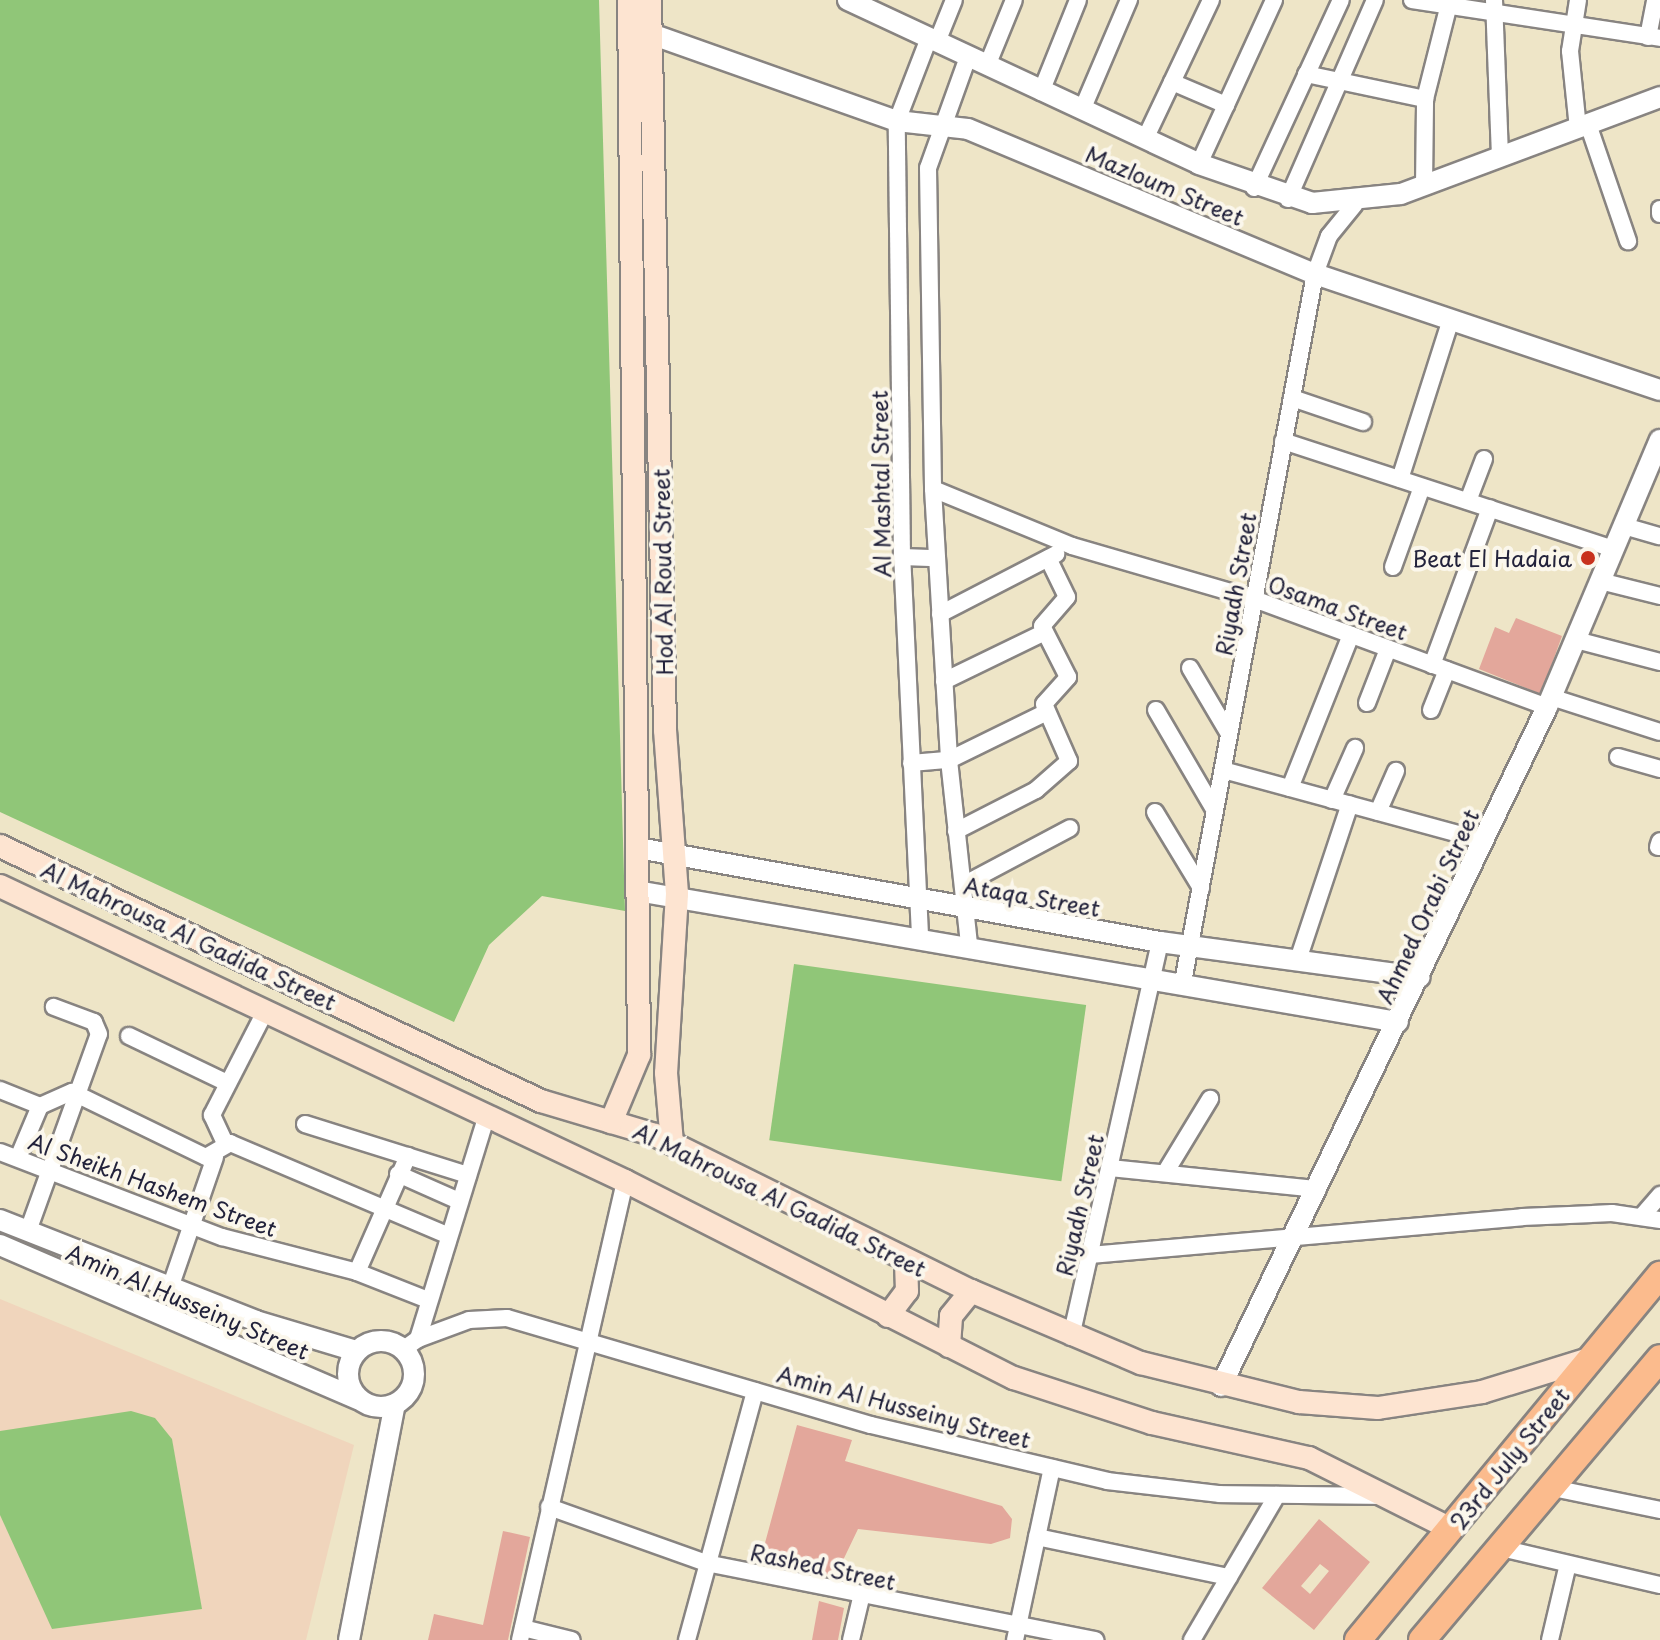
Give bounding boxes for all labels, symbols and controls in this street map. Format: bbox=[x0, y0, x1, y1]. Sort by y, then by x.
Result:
street label: Mazloum Street bbox=[1082, 140, 1248, 230]
street label: Al Mashtal Street bbox=[865, 389, 895, 579]
street label: Hod Al Roud Street bbox=[647, 469, 677, 675]
street label: Riyadh Street bbox=[1209, 510, 1261, 658]
place label: Beat El Hadaia bbox=[1413, 545, 1572, 571]
marker: Beat El Hadaia bbox=[1579, 549, 1597, 567]
street label: Osama Street bbox=[1264, 569, 1412, 645]
street label: Ahmed Orabi Street bbox=[1370, 804, 1484, 1008]
street label: Al Mahrousa Al Gadida Street bbox=[37, 855, 341, 1015]
street label: Ataqa Street bbox=[961, 871, 1103, 921]
street label: Al Mahrousa Al Gadida Street bbox=[629, 1116, 931, 1282]
street label: Al Sheikh Hashem Street bbox=[24, 1126, 282, 1242]
street label: Riyadh Street bbox=[1050, 1131, 1108, 1279]
street label: Amin Al Husseiny Street bbox=[63, 1238, 313, 1364]
street label: Amin Al Husseiny Street bbox=[774, 1359, 1034, 1453]
street label: 23rd July Street bbox=[1444, 1382, 1574, 1534]
street label: Rashed Street bbox=[748, 1538, 898, 1594]

